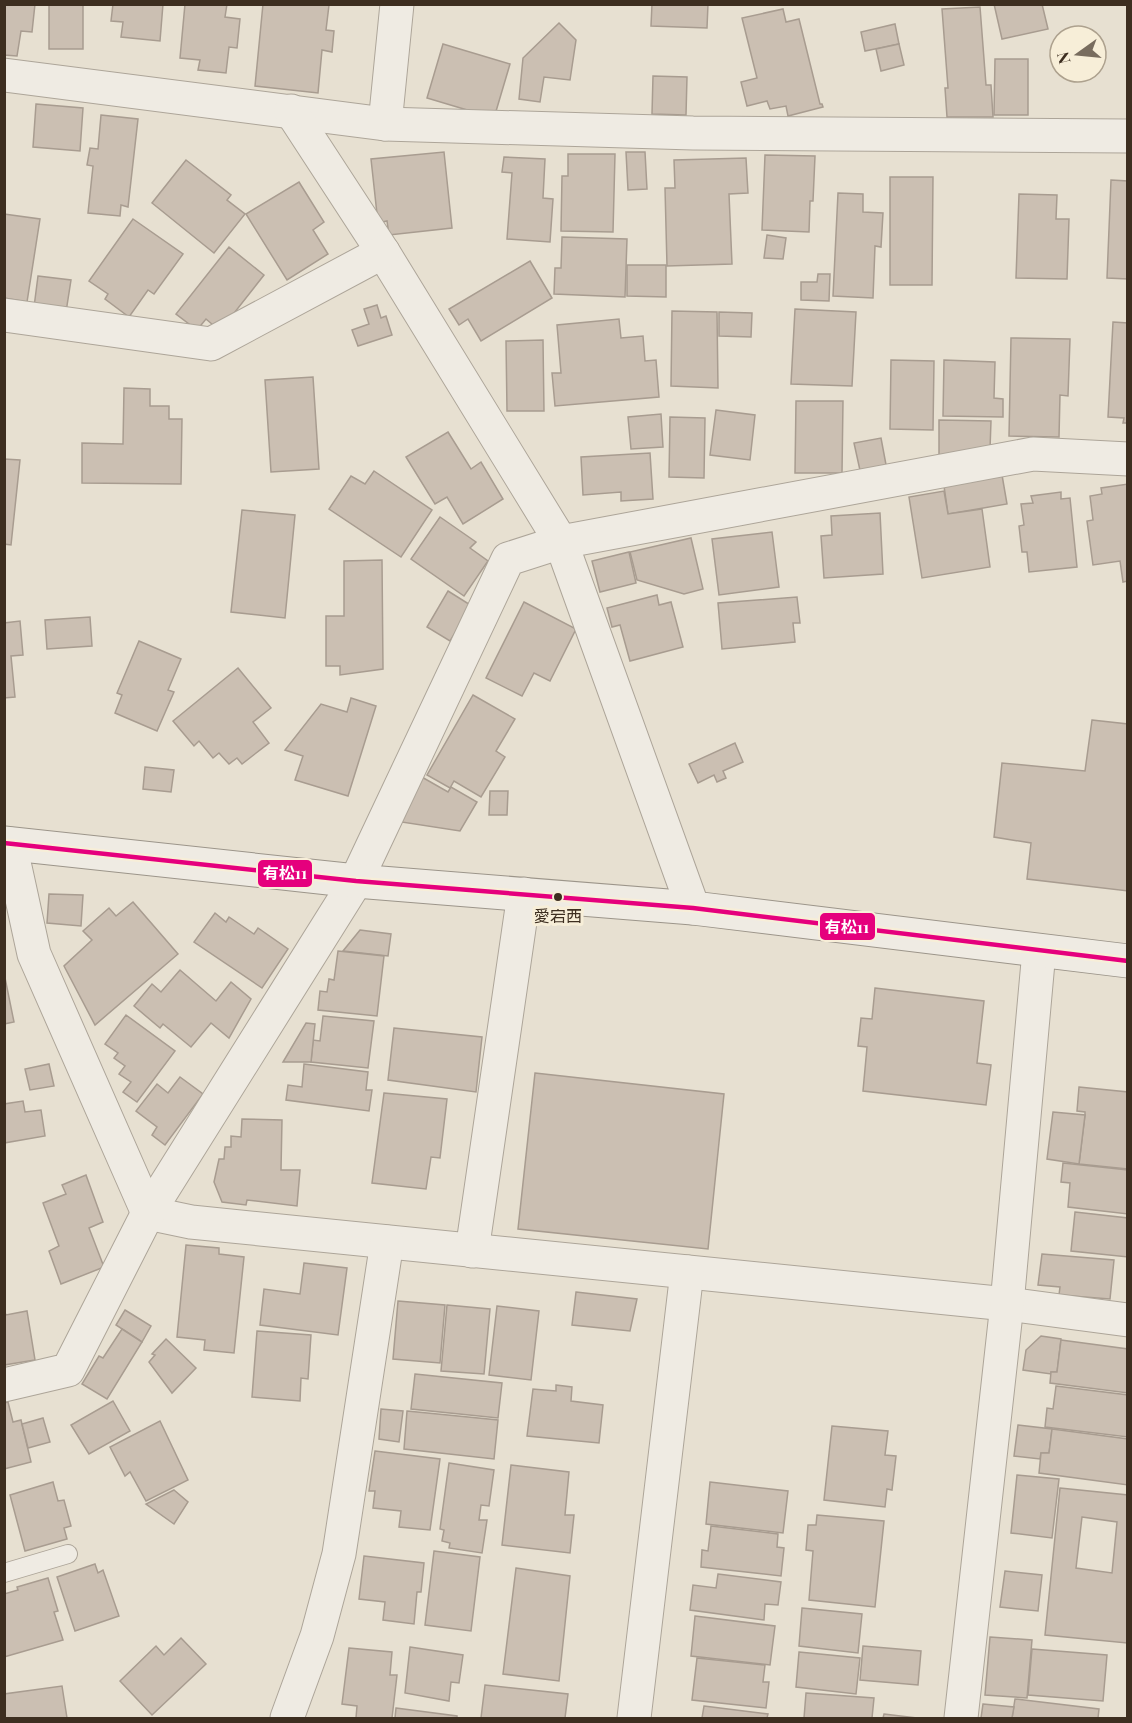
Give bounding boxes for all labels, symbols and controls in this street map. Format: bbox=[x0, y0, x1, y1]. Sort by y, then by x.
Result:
north arrow bbox=[1048, 24, 1108, 84]
text: N bbox=[1051, 49, 1075, 66]
line badge: 有松11 bbox=[257, 859, 313, 888]
text: 有松11 bbox=[263, 862, 307, 883]
marker: 愛宕西 bbox=[552, 891, 564, 903]
place label: 愛宕西 bbox=[534, 905, 582, 926]
line badge: 有松11 bbox=[819, 912, 876, 941]
text: 有松11 bbox=[825, 916, 869, 937]

